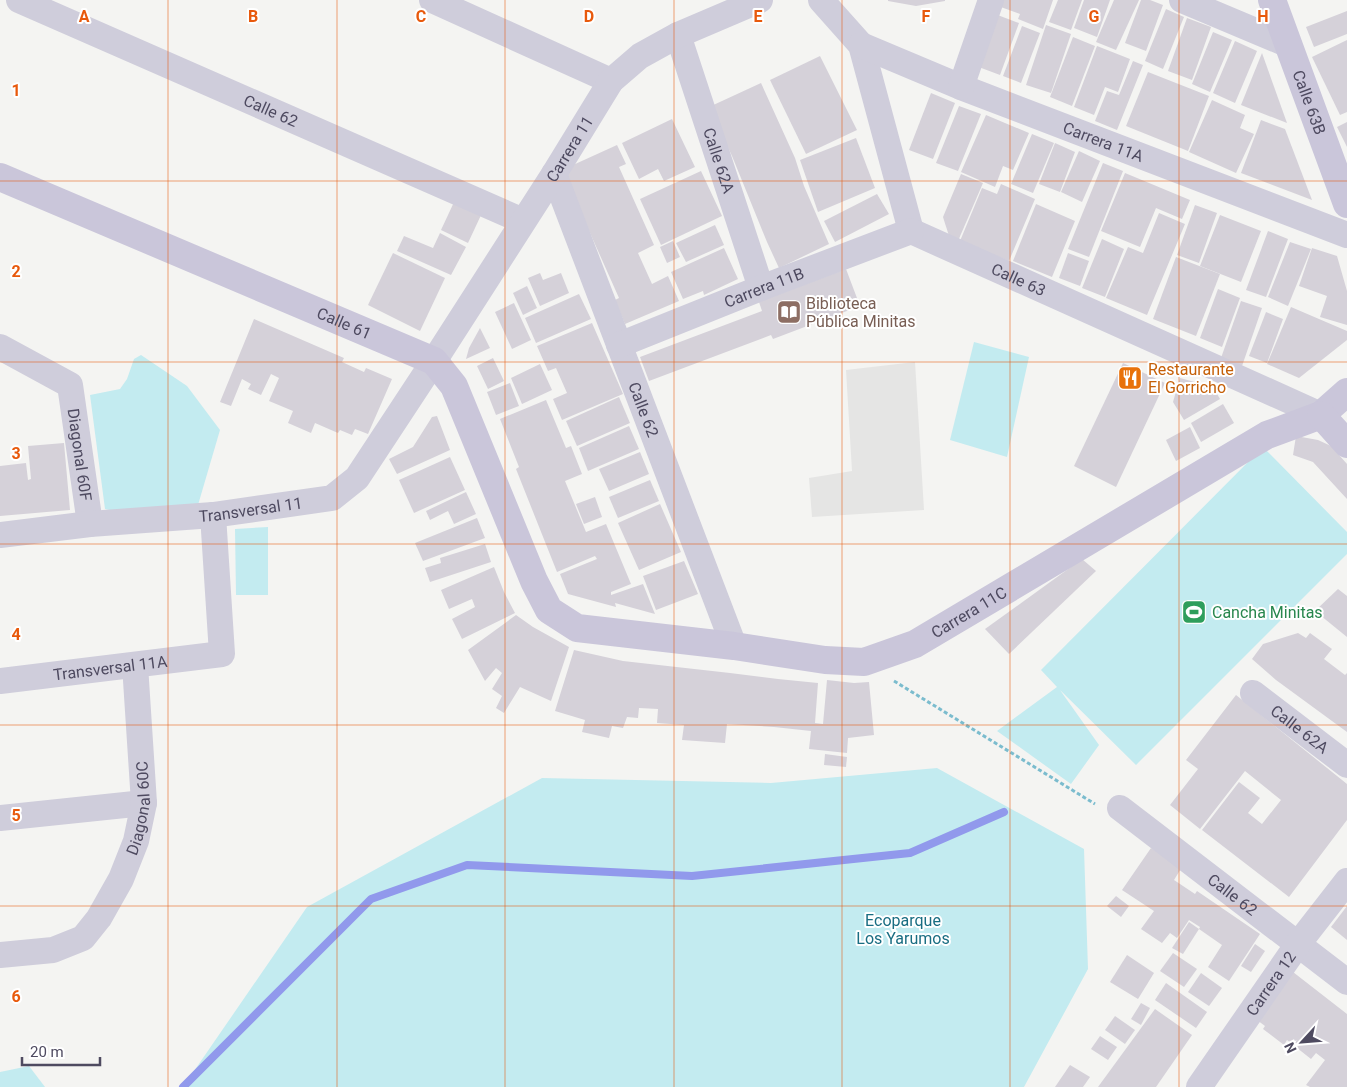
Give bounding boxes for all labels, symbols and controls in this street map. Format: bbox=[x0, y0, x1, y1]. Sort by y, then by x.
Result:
text: A bbox=[79, 7, 90, 26]
text: B bbox=[248, 7, 258, 26]
text: C bbox=[416, 7, 426, 26]
text: D bbox=[584, 7, 594, 26]
text: E bbox=[754, 7, 763, 26]
text: F bbox=[922, 7, 931, 26]
text: G bbox=[1089, 7, 1100, 26]
text: H bbox=[1257, 7, 1269, 26]
street label: Calle 63B bbox=[1289, 68, 1330, 137]
text: 1 bbox=[11, 81, 21, 100]
street label: Calle 62 bbox=[241, 91, 301, 131]
street label: Carrera 11 bbox=[542, 113, 597, 186]
street label: Carrera 11A bbox=[1060, 118, 1147, 166]
street label: Calle 62A bbox=[699, 125, 738, 196]
street label: Calle 63 bbox=[988, 259, 1049, 300]
text: 2 bbox=[11, 262, 21, 281]
street label: Carrera 11B bbox=[721, 264, 807, 312]
place label: Biblioteca Pública Minitas bbox=[806, 294, 916, 331]
library icon: Biblioteca Pública Minitas bbox=[776, 299, 802, 325]
street label: Calle 61 bbox=[314, 304, 374, 343]
place label: Restaurante El Gorricho bbox=[1148, 360, 1234, 397]
restaurant icon: Restaurante El Gorricho bbox=[1117, 365, 1143, 391]
street label: Calle 62 bbox=[624, 379, 662, 440]
street label: Diagonal 60F bbox=[63, 407, 96, 502]
text: 3 bbox=[11, 444, 21, 463]
street label: Transversal 11 bbox=[198, 493, 304, 526]
street label: Carrera 11C bbox=[928, 583, 1010, 642]
sports icon: Cancha Minitas bbox=[1181, 599, 1207, 625]
place label: Cancha Minitas bbox=[1212, 603, 1323, 622]
text: 4 bbox=[11, 625, 21, 644]
street label: Transversal 11A bbox=[52, 652, 169, 684]
street label: Calle 62A bbox=[1267, 701, 1333, 758]
street label: Diagonal 60C bbox=[122, 761, 154, 858]
text: 5 bbox=[11, 806, 21, 825]
street label: Calle 62 bbox=[1204, 870, 1261, 920]
park label: Ecoparque Los Yarumos bbox=[856, 911, 950, 948]
street label: Carrera 12 bbox=[1242, 948, 1300, 1020]
text: 6 bbox=[11, 987, 21, 1006]
north arrow bbox=[1277, 1017, 1327, 1067]
scale bar bbox=[22, 1034, 100, 1066]
text: N bbox=[1281, 1040, 1300, 1056]
text: 20 m bbox=[30, 1043, 64, 1061]

